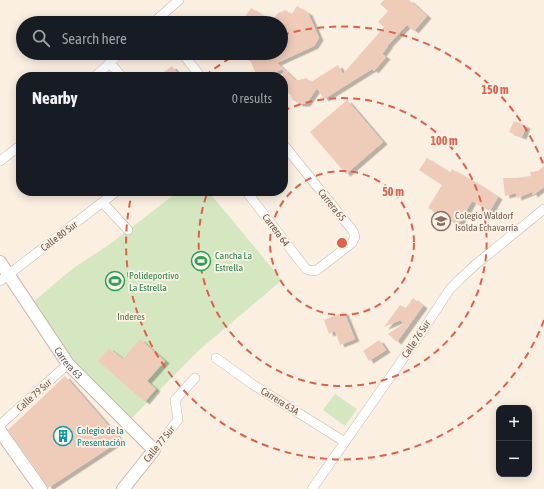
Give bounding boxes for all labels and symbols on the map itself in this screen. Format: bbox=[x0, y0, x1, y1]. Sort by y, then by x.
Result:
text: 150 m bbox=[481, 83, 509, 97]
text: 100 m bbox=[430, 134, 458, 148]
text: 50 m bbox=[382, 185, 404, 199]
street label: Carrera 65 bbox=[316, 187, 348, 223]
school or university icon: Colegio Waldorf Isolda Echavarría bbox=[430, 210, 452, 232]
place label: Colegio Waldorf Isolda Echavarría bbox=[455, 210, 518, 233]
street label: Carrera 64 bbox=[260, 212, 292, 249]
street label: Calle 80 Sur bbox=[39, 218, 80, 253]
centre of rings bbox=[335, 236, 349, 250]
sports icon: Cancha La Estrella bbox=[190, 250, 212, 272]
place label: Cancha La Estrella bbox=[215, 250, 252, 273]
sports icon: Polideportivo La Estrella bbox=[104, 270, 126, 292]
place label: Polideportivo La Estrella bbox=[129, 270, 179, 293]
park label: Inderes bbox=[117, 311, 145, 322]
street label: Calle 76 Sur bbox=[399, 317, 433, 360]
street label: Carrera 63 bbox=[53, 345, 85, 381]
street label: Calle 79 Sur bbox=[14, 376, 54, 413]
street label: Carrera 63A bbox=[259, 385, 301, 417]
street label: Calle 77 Sur bbox=[141, 423, 177, 464]
building icon: Colegio de la Presentación bbox=[52, 425, 74, 447]
place label: Colegio de la Presentación bbox=[77, 425, 126, 448]

